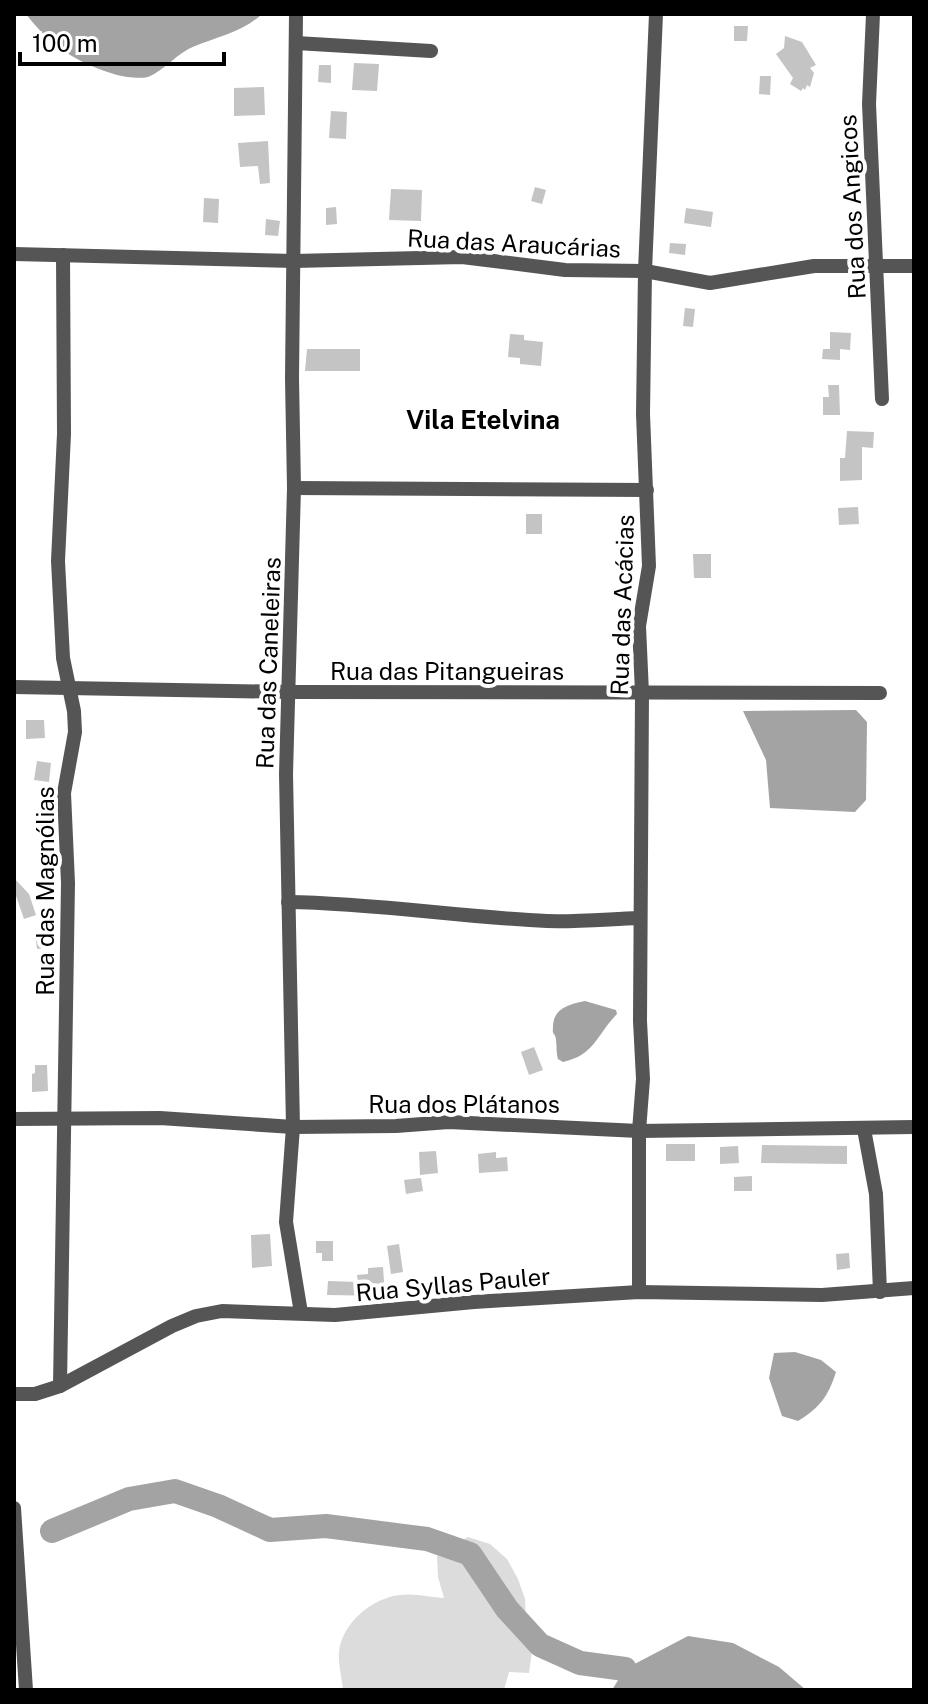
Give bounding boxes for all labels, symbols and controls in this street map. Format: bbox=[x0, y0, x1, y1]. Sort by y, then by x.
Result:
scale bar bbox=[20, 16, 224, 66]
text: 100 m bbox=[32, 29, 98, 57]
street label: Rua dos Angicos bbox=[833, 114, 871, 300]
street label: Rua das Araucárias bbox=[406, 223, 622, 263]
district label: Vila Etelvina bbox=[406, 404, 560, 435]
street label: Rua das Acácias bbox=[605, 514, 639, 696]
street label: Rua das Caneleiras bbox=[250, 557, 286, 769]
street label: Rua das Pitangueiras bbox=[330, 657, 564, 685]
street label: Rua das Magnólias bbox=[31, 786, 59, 996]
street label: Rua dos Plátanos bbox=[368, 1090, 560, 1118]
street label: Rua Syllas Pauler bbox=[354, 1262, 552, 1306]

